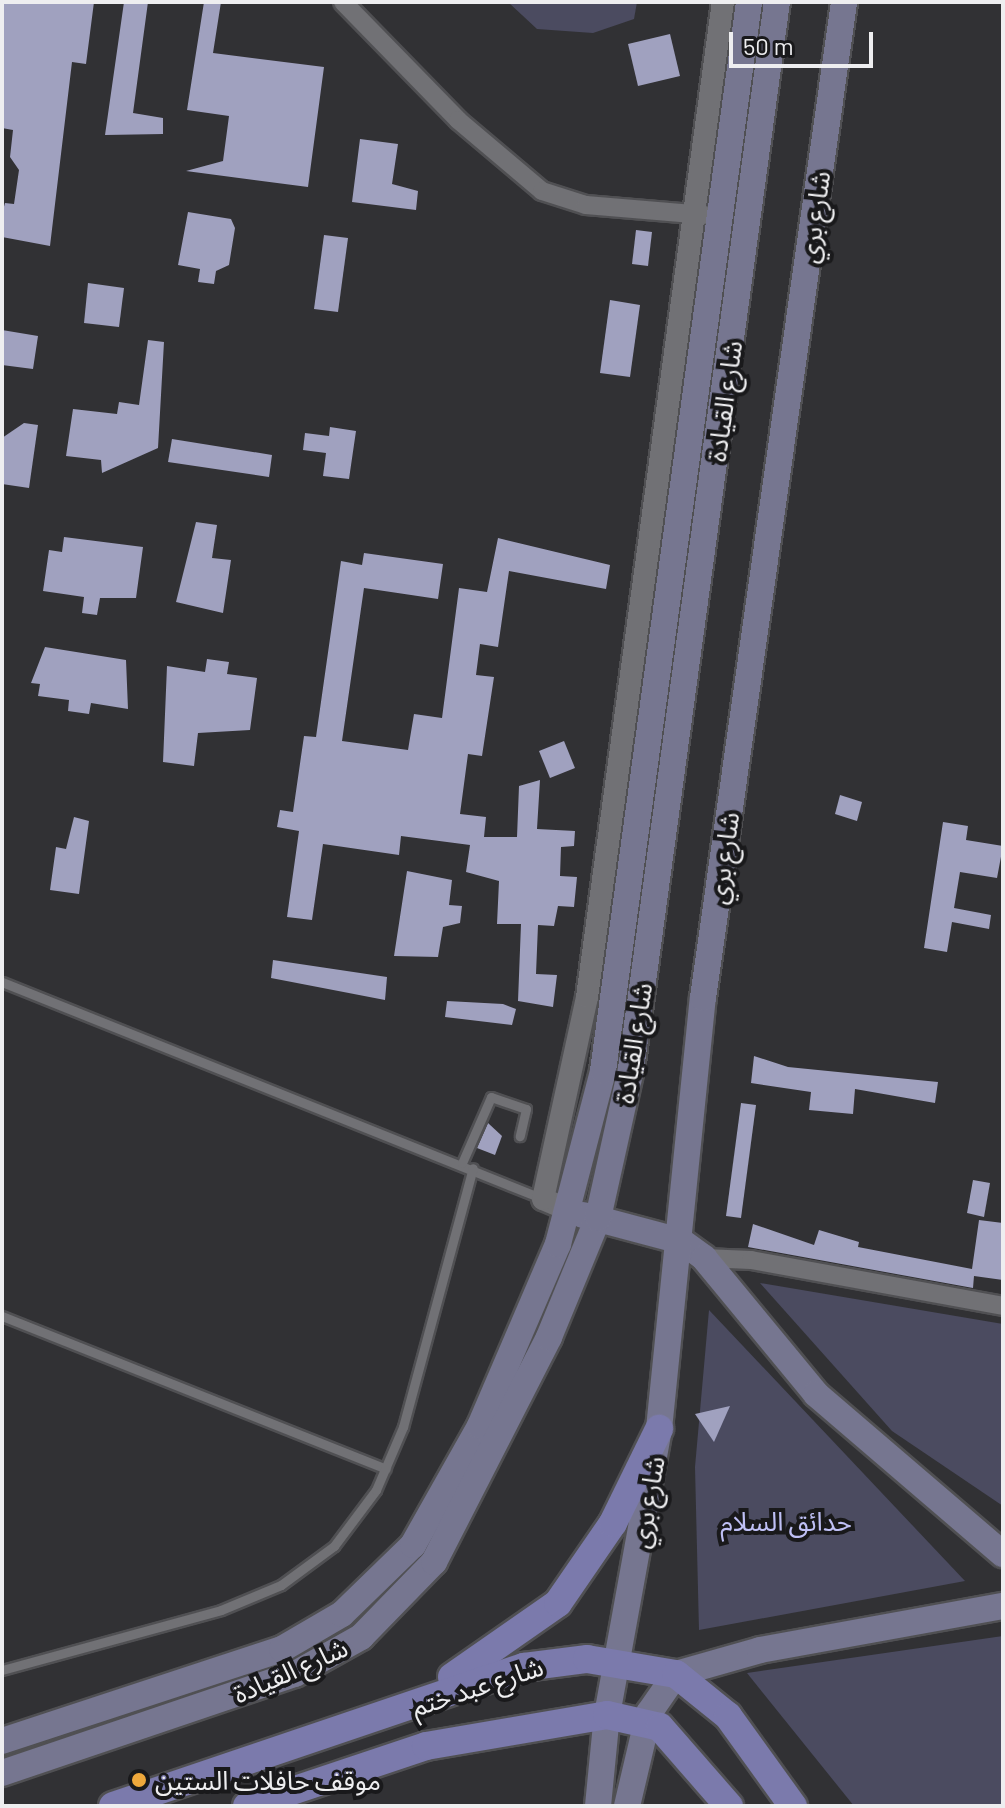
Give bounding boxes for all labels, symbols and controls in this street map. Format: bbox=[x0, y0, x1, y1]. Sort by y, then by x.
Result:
scale bar bbox=[733, 16, 877, 66]
text: 50 m bbox=[743, 31, 794, 60]
street label: شارع بري bbox=[792, 169, 836, 265]
street label: شارع القيادة bbox=[700, 338, 748, 464]
street label: شارع بري bbox=[701, 810, 745, 906]
street label: شارع القيادة bbox=[608, 980, 658, 1106]
street label: شارع بري bbox=[624, 1454, 670, 1550]
park label: حدائق السلام bbox=[720, 1505, 852, 1537]
street label: شارع القيادة bbox=[228, 1631, 352, 1709]
street label: شارع عبد ختم bbox=[407, 1650, 547, 1722]
place label: موقف حافلات الستين bbox=[155, 1764, 381, 1796]
marker: موقف حافلات الستين bbox=[130, 1771, 148, 1789]

